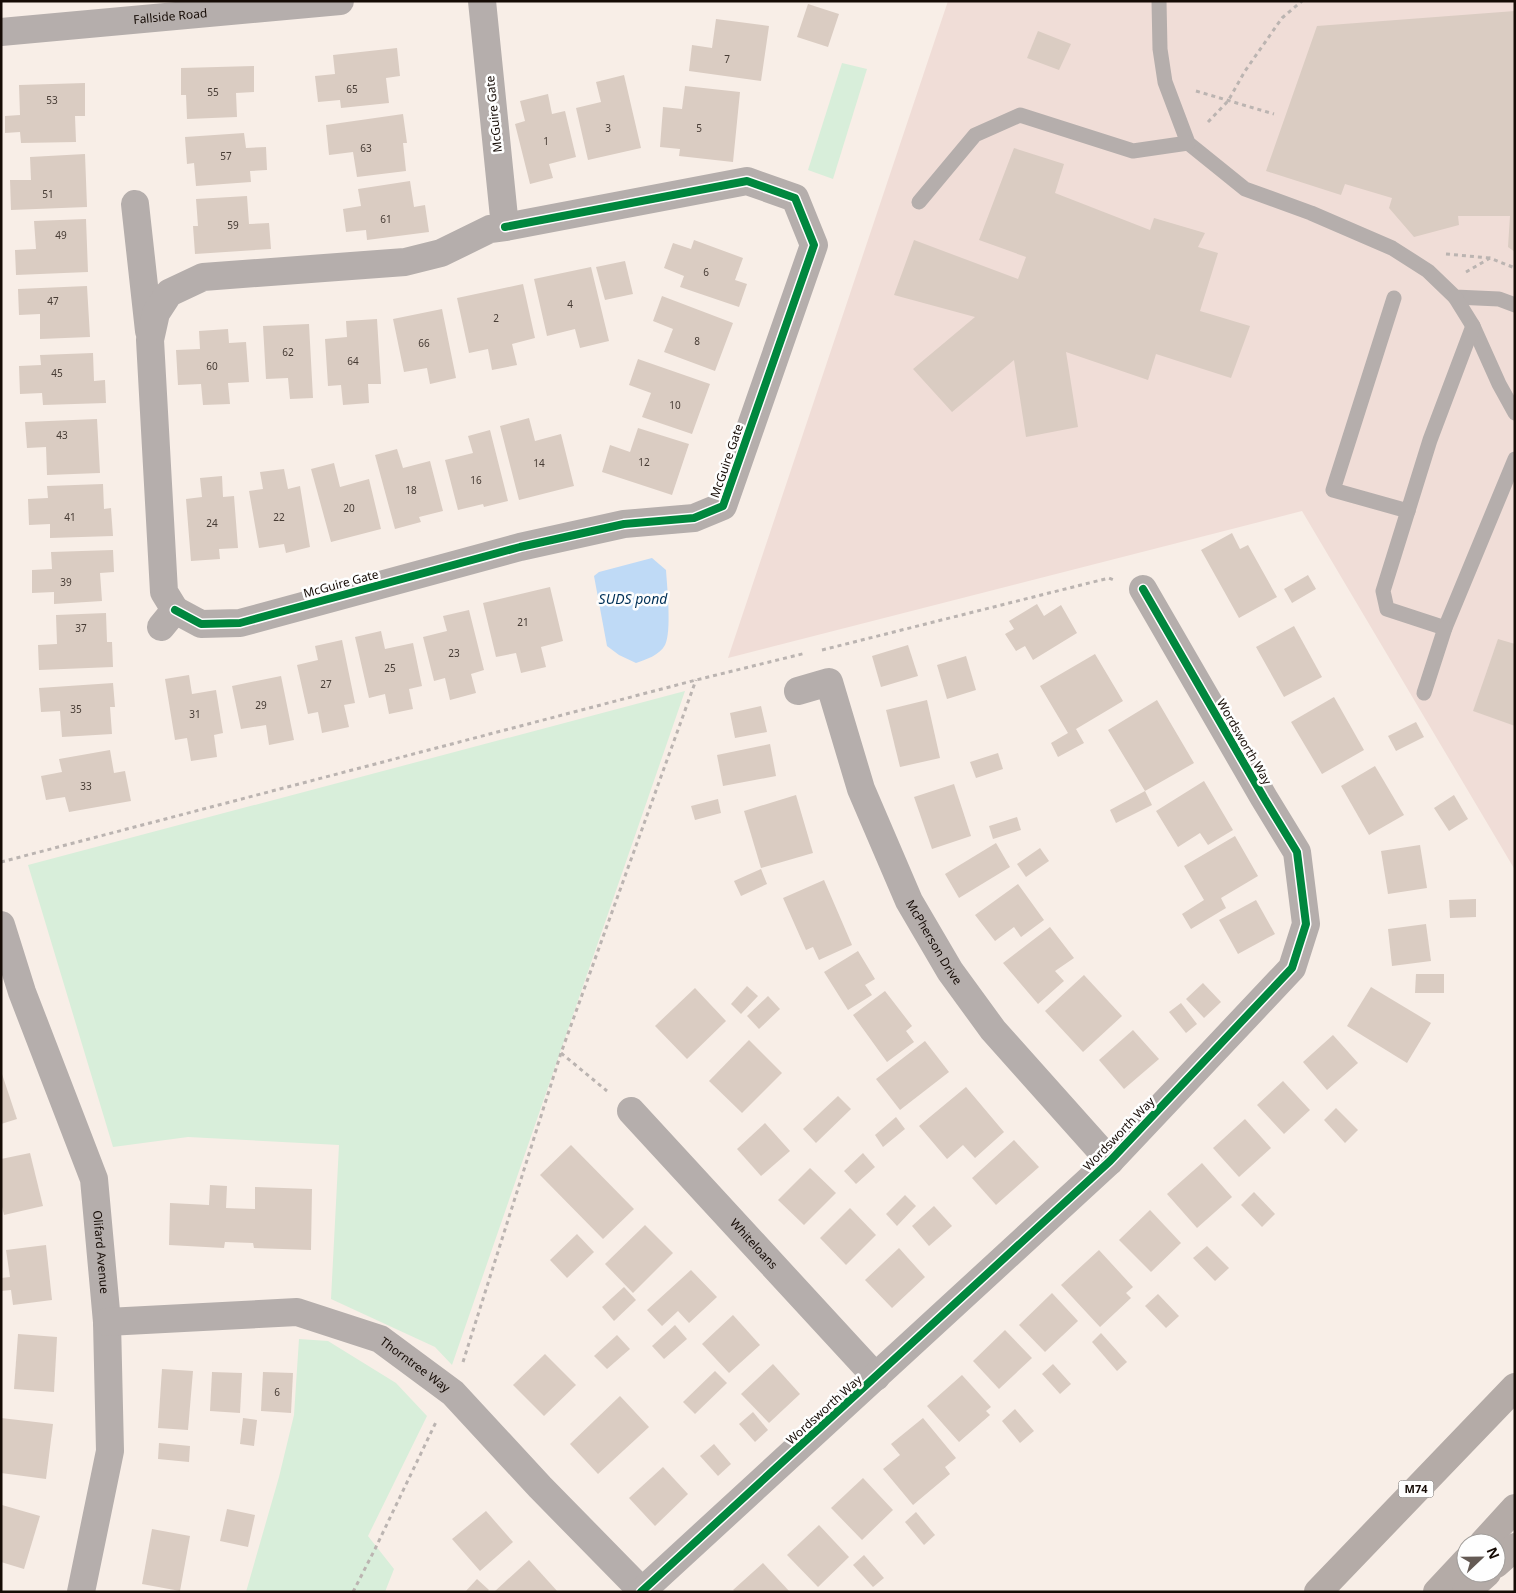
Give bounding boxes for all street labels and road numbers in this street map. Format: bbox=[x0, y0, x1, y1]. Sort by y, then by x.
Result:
street label: Fallside Road bbox=[133, 4, 208, 28]
street label: McGuire Gate bbox=[481, 75, 506, 153]
street label: McGuire Gate bbox=[706, 421, 747, 500]
street label: McGuire Gate bbox=[301, 565, 381, 602]
street label: Wordsworth Way bbox=[1213, 696, 1276, 788]
street label: McPherson Drive bbox=[902, 896, 966, 988]
street label: Wordsworth Way bbox=[1079, 1092, 1159, 1174]
street label: Olifard Avenue bbox=[89, 1210, 113, 1295]
street label: Whiteloans bbox=[726, 1215, 782, 1273]
street label: Thorntree Way bbox=[377, 1333, 454, 1397]
street label: Wordsworth Way bbox=[782, 1371, 866, 1448]
road number: M74 bbox=[1398, 1480, 1434, 1498]

